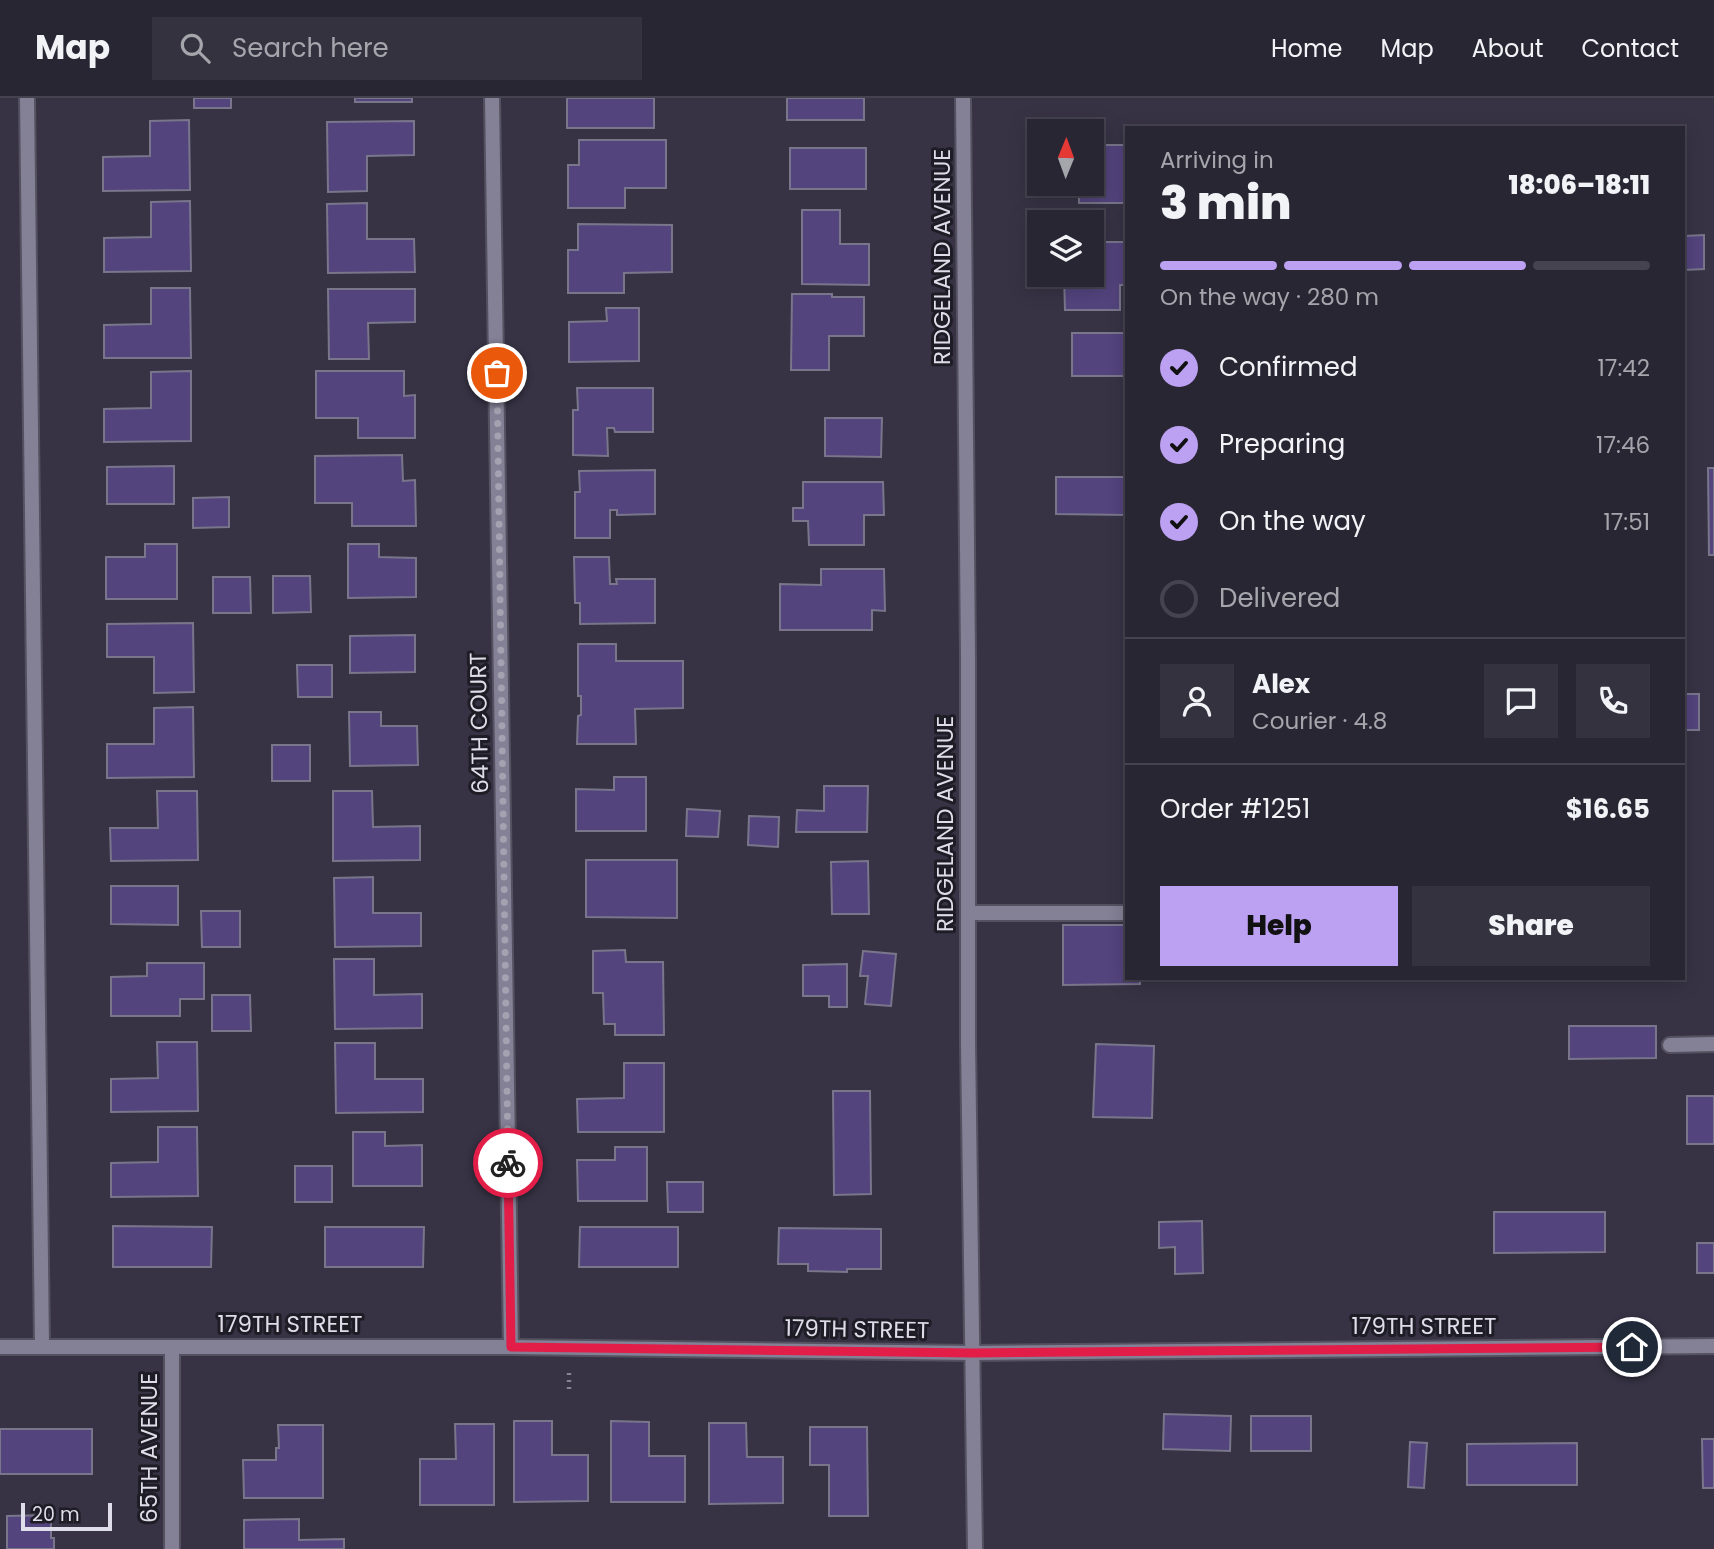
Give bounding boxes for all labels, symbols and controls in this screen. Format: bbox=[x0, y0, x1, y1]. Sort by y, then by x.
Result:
search box bbox=[152, 17, 642, 80]
text: Map bbox=[35, 24, 110, 71]
icon: search bbox=[176, 29, 214, 67]
text: Search here bbox=[232, 30, 389, 66]
text: Home bbox=[1271, 32, 1343, 65]
text: Map bbox=[1381, 32, 1434, 65]
text: About bbox=[1472, 32, 1543, 65]
text: Contact bbox=[1581, 32, 1679, 65]
north arrow bbox=[1027, 119, 1104, 196]
map controls bbox=[1027, 119, 1104, 287]
text: Arriving in bbox=[1160, 144, 1274, 176]
street label: RIDGELAND AVENUE bbox=[926, 149, 958, 365]
text: 18:06–18:11 bbox=[1509, 167, 1650, 203]
text: 3 min bbox=[1160, 171, 1292, 235]
button: layers bbox=[1027, 210, 1104, 287]
text: On the way · 280 m bbox=[1160, 281, 1379, 313]
pin bbox=[467, 343, 527, 403]
icon: check bbox=[1160, 349, 1198, 387]
text: Confirmed bbox=[1219, 349, 1357, 385]
text: 17:42 bbox=[1597, 352, 1650, 384]
icon: bag bbox=[478, 354, 516, 392]
icon: check bbox=[1160, 426, 1198, 464]
text: Preparing bbox=[1219, 426, 1345, 462]
text: 17:46 bbox=[1596, 429, 1650, 461]
icon: check bbox=[1160, 503, 1198, 541]
text: On the way bbox=[1219, 503, 1366, 539]
text: 17:51 bbox=[1603, 506, 1650, 538]
text: Delivered bbox=[1219, 580, 1340, 616]
street label: 64TH COURT bbox=[462, 652, 496, 794]
button: person bbox=[1160, 664, 1234, 738]
button: chat bbox=[1484, 664, 1558, 738]
button: phone bbox=[1576, 664, 1650, 738]
text: Alex bbox=[1252, 666, 1310, 702]
text: Courier · 4.8 bbox=[1252, 705, 1387, 737]
street label: RIDGELAND AVENUE bbox=[929, 716, 961, 932]
text: Order #1251 bbox=[1160, 791, 1310, 827]
text: $16.65 bbox=[1566, 791, 1650, 827]
button: Help bbox=[1160, 886, 1398, 966]
button: Share bbox=[1412, 886, 1650, 966]
courier bbox=[473, 1128, 543, 1198]
icon: bike bbox=[489, 1144, 527, 1182]
street label: 179TH STREET bbox=[218, 1308, 362, 1340]
street label: 179TH STREET bbox=[1352, 1310, 1496, 1342]
street label: 179TH STREET bbox=[784, 1312, 930, 1346]
pin bbox=[1602, 1317, 1662, 1377]
icon: home bbox=[1613, 1328, 1651, 1366]
street label: 65TH AVENUE bbox=[133, 1373, 165, 1523]
scale bar bbox=[21, 1500, 112, 1532]
text: 20 m bbox=[32, 1501, 80, 1528]

